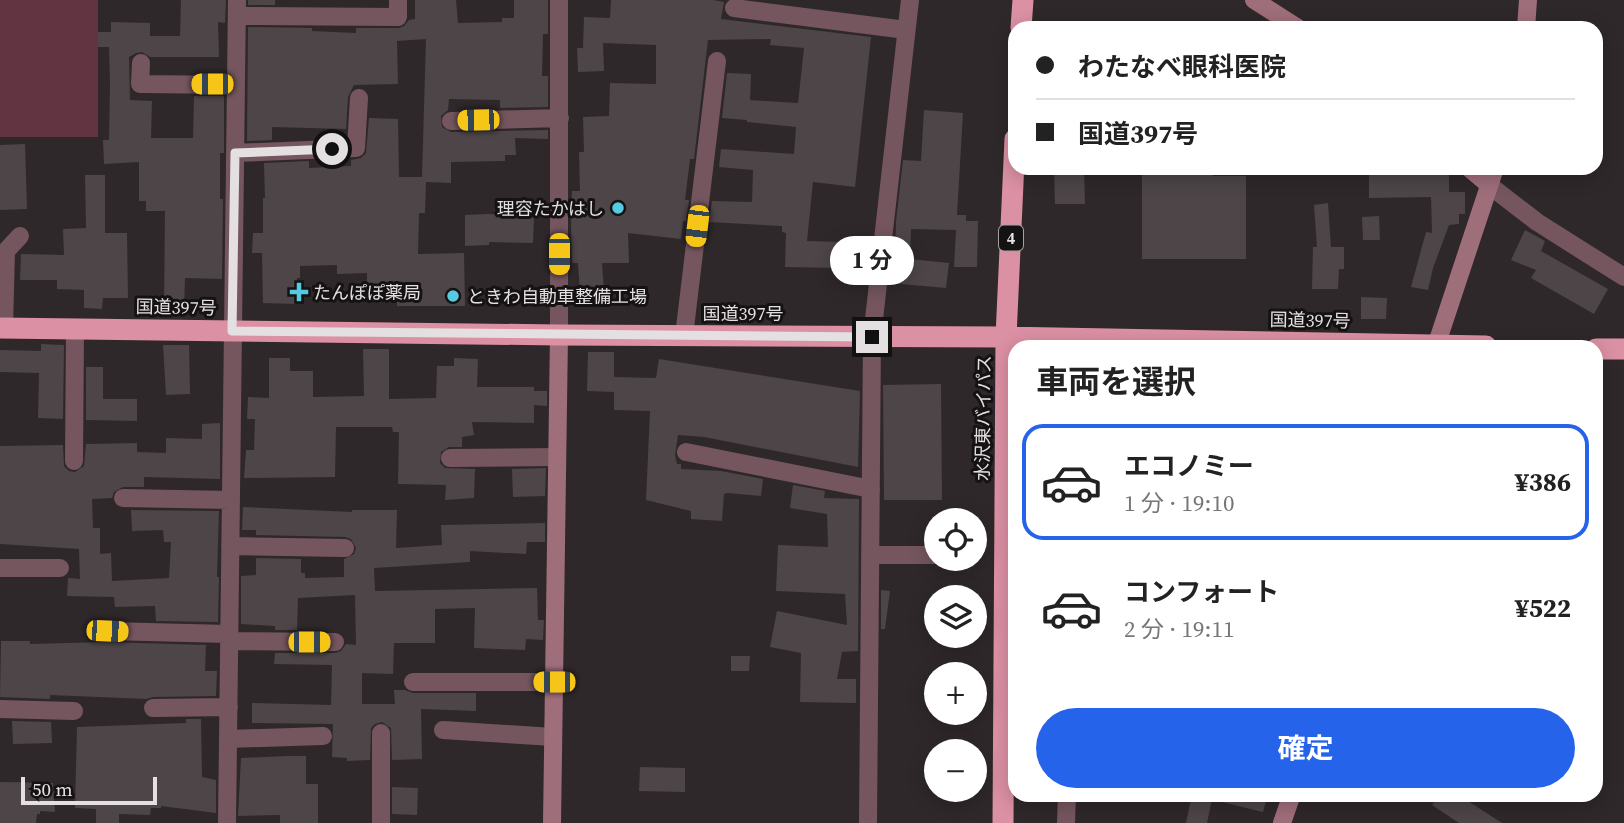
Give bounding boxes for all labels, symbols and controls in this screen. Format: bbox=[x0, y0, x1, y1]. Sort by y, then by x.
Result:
text: わたなべ眼科医院 bbox=[1078, 49, 1286, 85]
car bbox=[192, 74, 234, 95]
car bbox=[457, 109, 500, 131]
text: 国道397号 bbox=[1078, 116, 1198, 152]
route start bbox=[316, 133, 348, 165]
place label: 理容たかはし bbox=[497, 196, 604, 221]
marker: 理容たかはし bbox=[610, 200, 626, 216]
car bbox=[685, 204, 710, 248]
road number: 4 bbox=[999, 226, 1023, 250]
car bbox=[549, 233, 570, 275]
callout: 1 分 bbox=[830, 236, 914, 284]
text: 1 分 bbox=[852, 244, 892, 276]
place label: たんぽぽ薬局 bbox=[313, 280, 421, 305]
marker: たんぽぽ薬局 bbox=[291, 284, 307, 300]
place label: ときわ自動車整備工場 bbox=[467, 284, 647, 309]
marker: ときわ自動車整備工場 bbox=[445, 288, 461, 304]
street label: 国道397号 bbox=[135, 294, 217, 320]
street label: 国道397号 bbox=[703, 301, 784, 326]
street label: 国道397号 bbox=[1269, 307, 1351, 333]
route end bbox=[856, 321, 888, 353]
street label: 水沢東バイパス bbox=[969, 355, 997, 481]
text: 車両を選択 bbox=[1036, 360, 1196, 404]
text: エコノミー bbox=[1124, 448, 1254, 484]
icon: car bbox=[1040, 451, 1103, 514]
text: ¥386 bbox=[1515, 464, 1571, 500]
text: 1 分 · 19:10 bbox=[1124, 487, 1234, 519]
map controls bbox=[924, 508, 987, 802]
button: locate bbox=[924, 508, 987, 571]
text: コンフォート bbox=[1124, 574, 1279, 610]
icon: car bbox=[1040, 577, 1103, 640]
button: layers bbox=[924, 585, 987, 648]
text: ¥522 bbox=[1515, 590, 1571, 626]
text: 2 分 · 19:11 bbox=[1124, 613, 1234, 645]
car bbox=[86, 620, 129, 642]
car bbox=[289, 632, 331, 653]
button: + bbox=[924, 662, 987, 725]
car bbox=[534, 672, 576, 693]
button: 確定 bbox=[1036, 708, 1575, 788]
button: − bbox=[924, 739, 987, 802]
scale bar bbox=[21, 774, 158, 806]
text: 50 m bbox=[32, 776, 73, 802]

